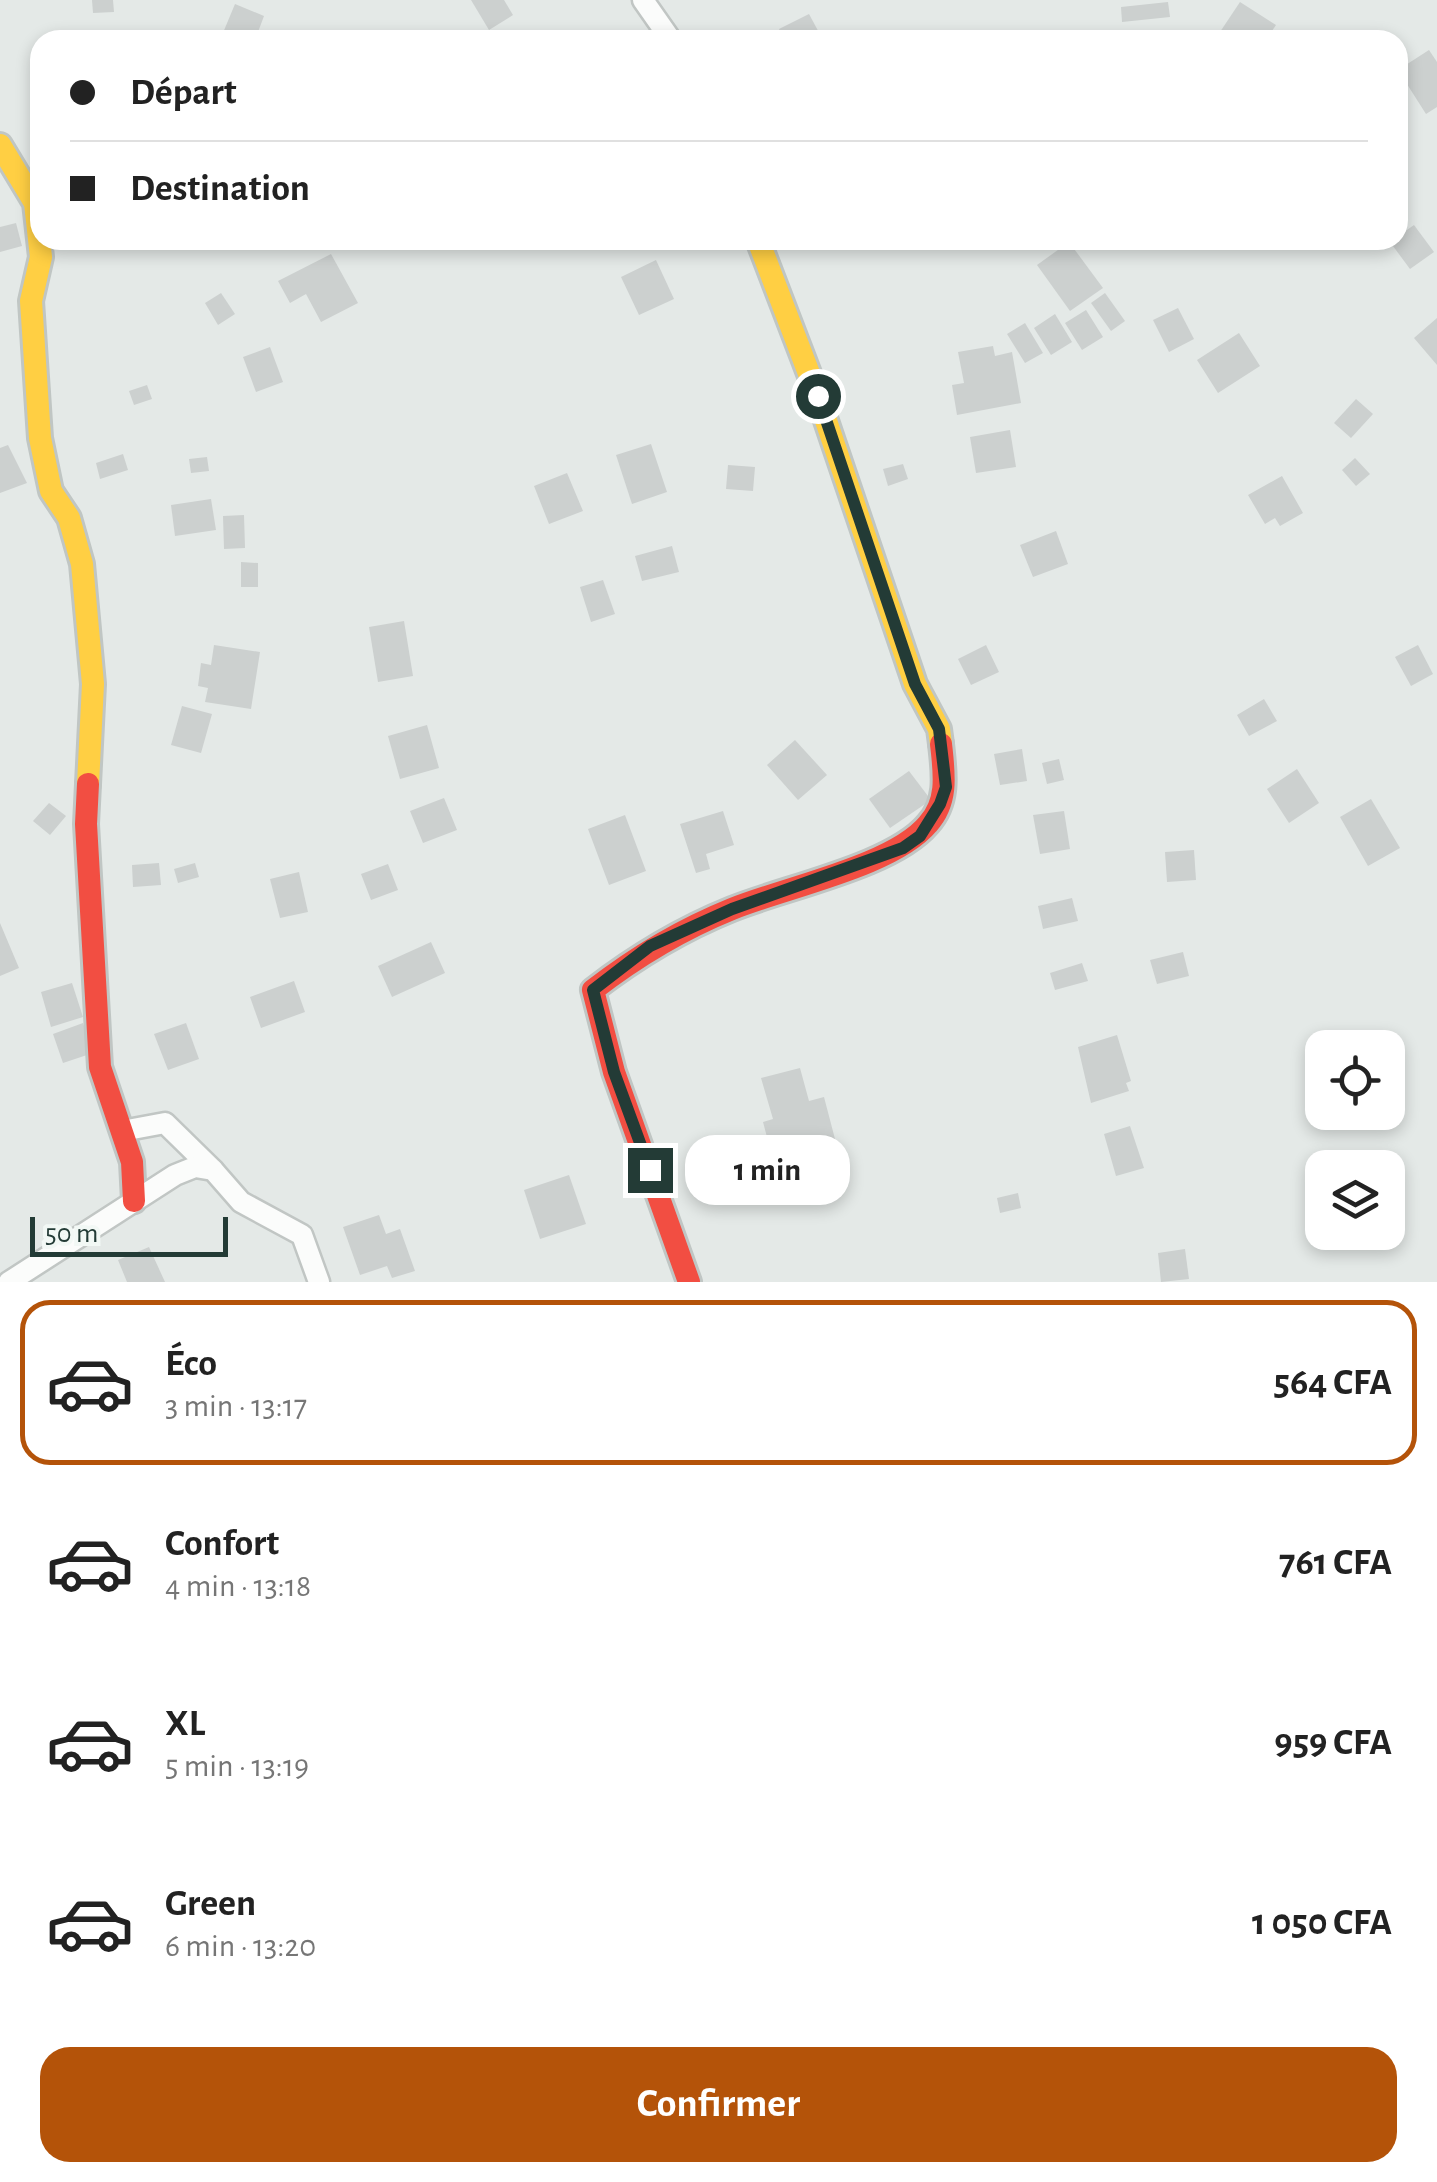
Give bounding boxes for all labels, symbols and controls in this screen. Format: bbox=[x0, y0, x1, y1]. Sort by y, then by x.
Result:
text: Départ bbox=[130, 74, 237, 112]
text: Destination bbox=[130, 170, 310, 208]
route start bbox=[796, 374, 841, 419]
map controls bbox=[1305, 1030, 1405, 1250]
button: locate bbox=[1305, 1030, 1405, 1130]
callout: 1 min bbox=[685, 1135, 850, 1205]
route end bbox=[628, 1148, 673, 1193]
button: layers bbox=[1305, 1150, 1405, 1250]
text: 1 min bbox=[734, 1154, 801, 1186]
scale bar bbox=[30, 1212, 228, 1256]
text: 50 m bbox=[45, 1220, 99, 1248]
icon: car bbox=[45, 1338, 135, 1428]
text: Éco bbox=[165, 1345, 217, 1383]
text: 564 CFA bbox=[1274, 1364, 1392, 1402]
text: 3 min · 13:17 bbox=[165, 1390, 307, 1422]
icon: car bbox=[45, 1518, 135, 1608]
text: Confort bbox=[165, 1525, 279, 1563]
text: 761 CFA bbox=[1279, 1544, 1392, 1582]
text: 4 min · 13:18 bbox=[165, 1570, 311, 1602]
icon: car bbox=[45, 1698, 135, 1788]
text: XL bbox=[165, 1705, 205, 1743]
text: 959 CFA bbox=[1274, 1724, 1392, 1762]
text: 5 min · 13:19 bbox=[165, 1750, 309, 1782]
icon: car bbox=[45, 1878, 135, 1968]
text: Green bbox=[165, 1885, 256, 1923]
text: 1 050 CFA bbox=[1252, 1904, 1392, 1942]
text: 6 min · 13:20 bbox=[165, 1930, 316, 1962]
button: Confirmer bbox=[40, 2047, 1397, 2162]

